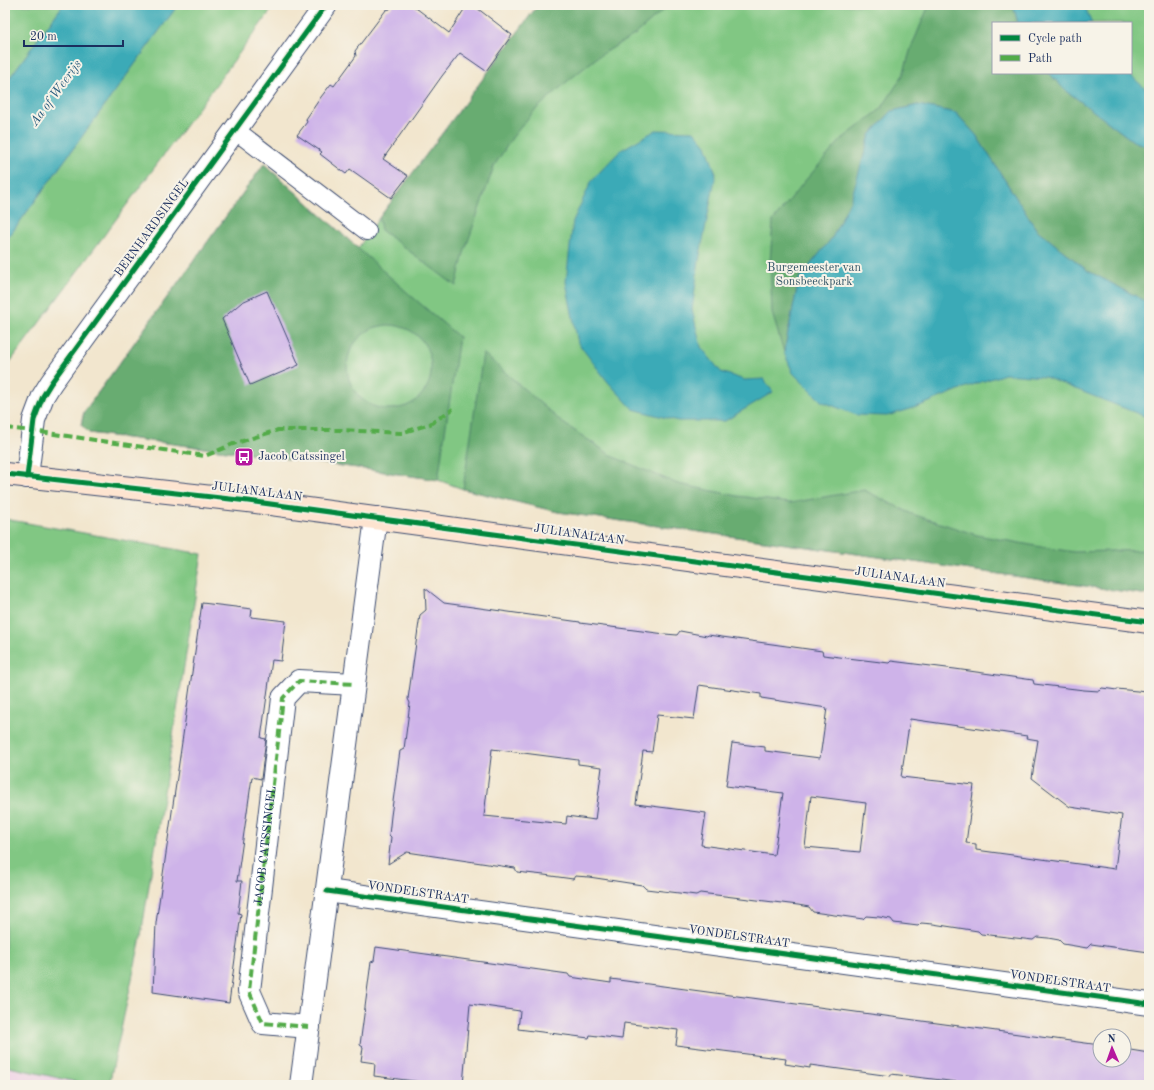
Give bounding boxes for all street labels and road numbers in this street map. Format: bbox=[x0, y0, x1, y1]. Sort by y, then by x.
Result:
street label: BERNHARDSINGEL bbox=[113, 177, 191, 279]
street label: JULIANALAAN bbox=[211, 480, 303, 504]
street label: JULIANALAAN bbox=[533, 523, 625, 547]
street label: JULIANALAAN bbox=[854, 566, 946, 590]
street label: JACOB CATSSINGEL bbox=[253, 786, 279, 907]
street label: VONDELSTRAAT bbox=[367, 880, 469, 906]
street label: VONDELSTRAAT bbox=[688, 924, 790, 950]
street label: VONDELSTRAAT bbox=[1009, 969, 1111, 995]

